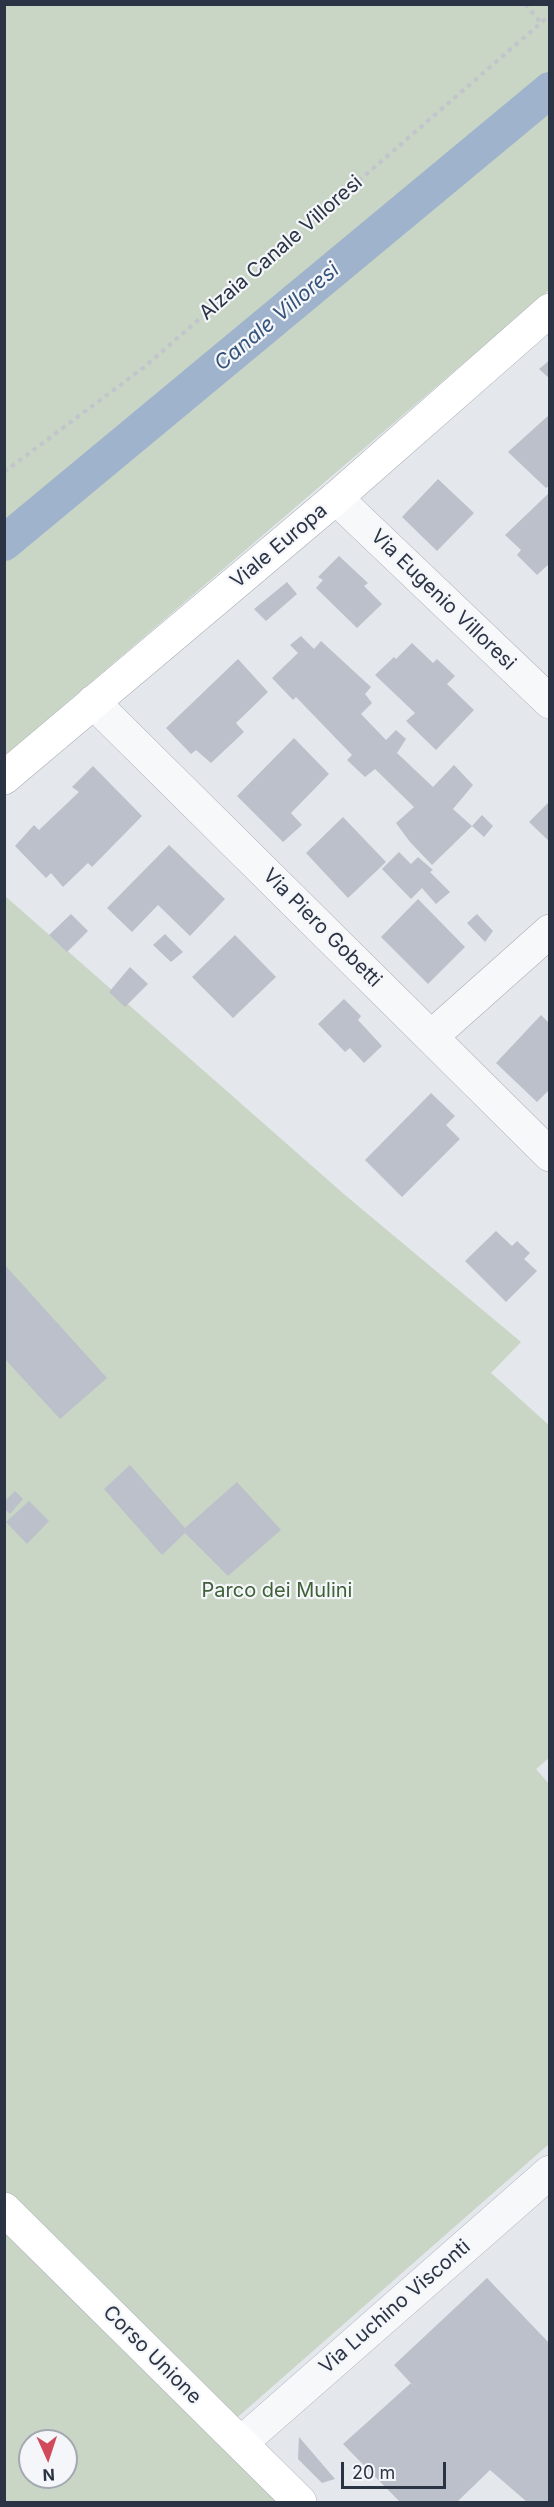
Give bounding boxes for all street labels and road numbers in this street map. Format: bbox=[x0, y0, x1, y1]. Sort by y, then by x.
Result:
street label: Alzaia Canale Villoresi bbox=[195, 171, 367, 325]
street label: Viale Europa bbox=[226, 499, 332, 593]
street label: Via Eugenio Villoresi bbox=[366, 525, 520, 675]
street label: Via Piero Gobetti bbox=[258, 864, 386, 992]
street label: Via Luchino Visconti bbox=[315, 2235, 475, 2379]
street label: Corso Unione bbox=[98, 2301, 206, 2409]

